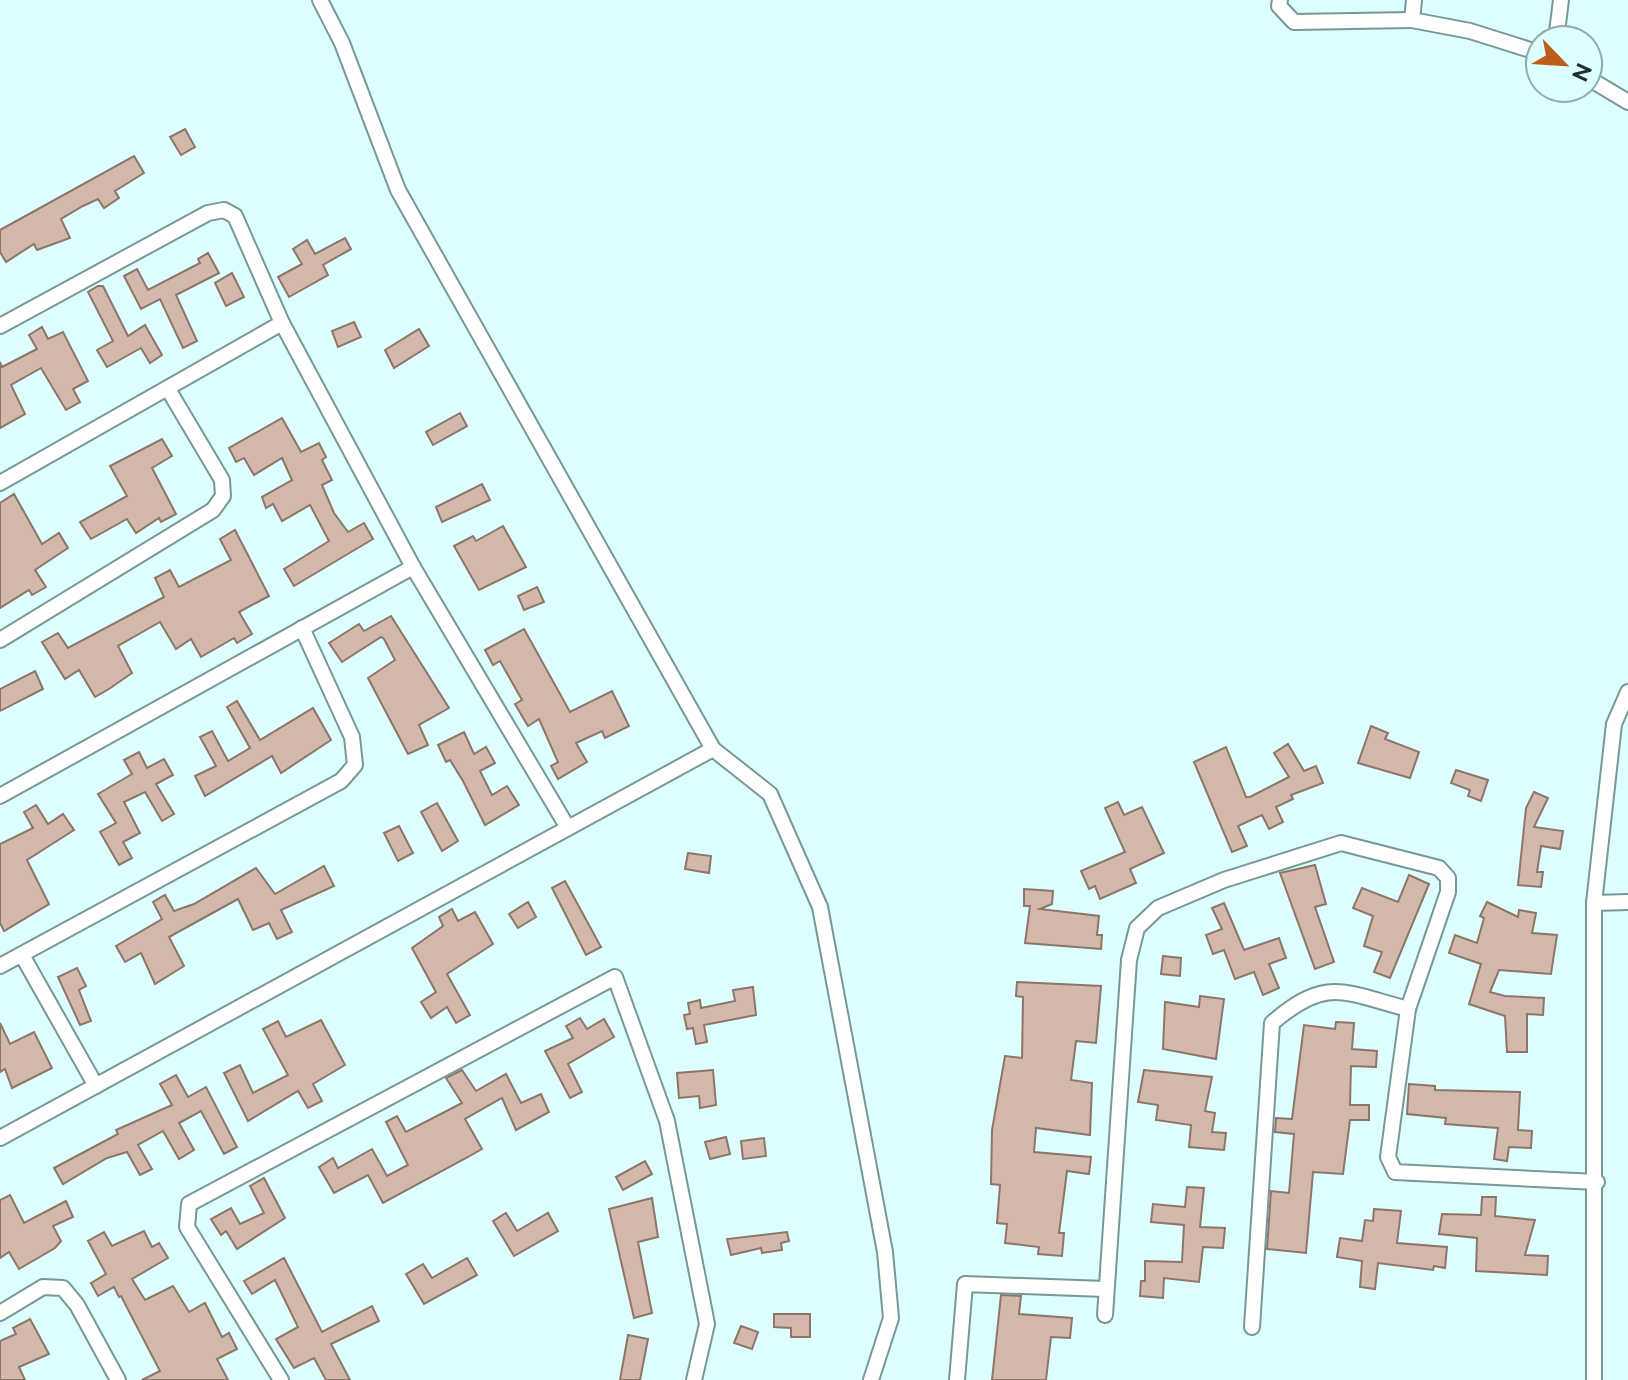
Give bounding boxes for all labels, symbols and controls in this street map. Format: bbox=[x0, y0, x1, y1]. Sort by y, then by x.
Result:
north arrow bbox=[1524, 24, 1604, 104]
text: N bbox=[1567, 59, 1597, 86]

